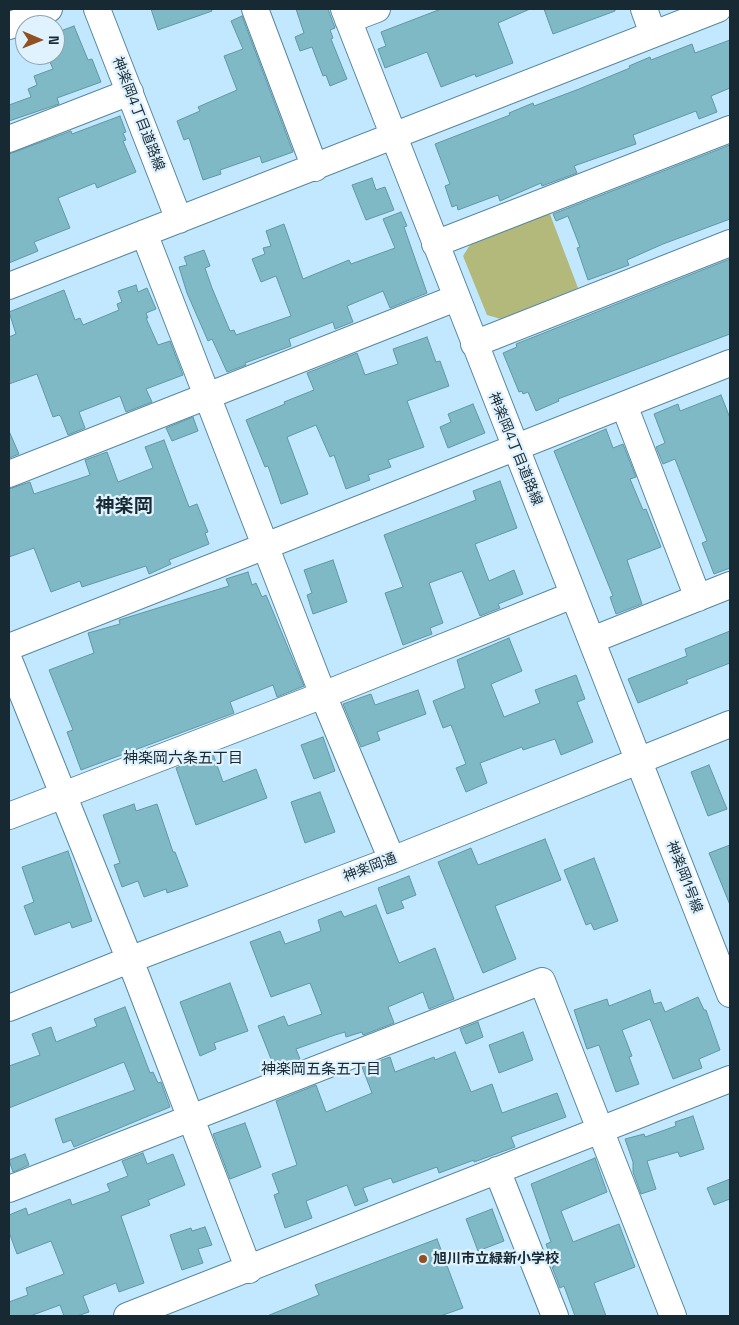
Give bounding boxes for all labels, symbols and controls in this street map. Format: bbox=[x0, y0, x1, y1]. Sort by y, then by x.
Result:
north arrow bbox=[15, 15, 65, 65]
text: N bbox=[45, 35, 63, 45]
street label: 神楽岡4丁目道路線 bbox=[109, 55, 167, 173]
street label: 神楽岡4丁目道路線 bbox=[485, 390, 545, 508]
district label: 神楽岡 bbox=[96, 496, 152, 518]
district label: 神楽岡六条五丁目 bbox=[123, 750, 243, 768]
street label: 神楽岡1号線 bbox=[663, 839, 705, 915]
street label: 神楽岡通 bbox=[341, 850, 399, 886]
district label: 神楽岡五条五丁目 bbox=[261, 1061, 381, 1079]
place label: 旭川市立緑新小学校 bbox=[433, 1251, 559, 1267]
marker: 旭川市立緑新小学校 bbox=[417, 1253, 429, 1265]

